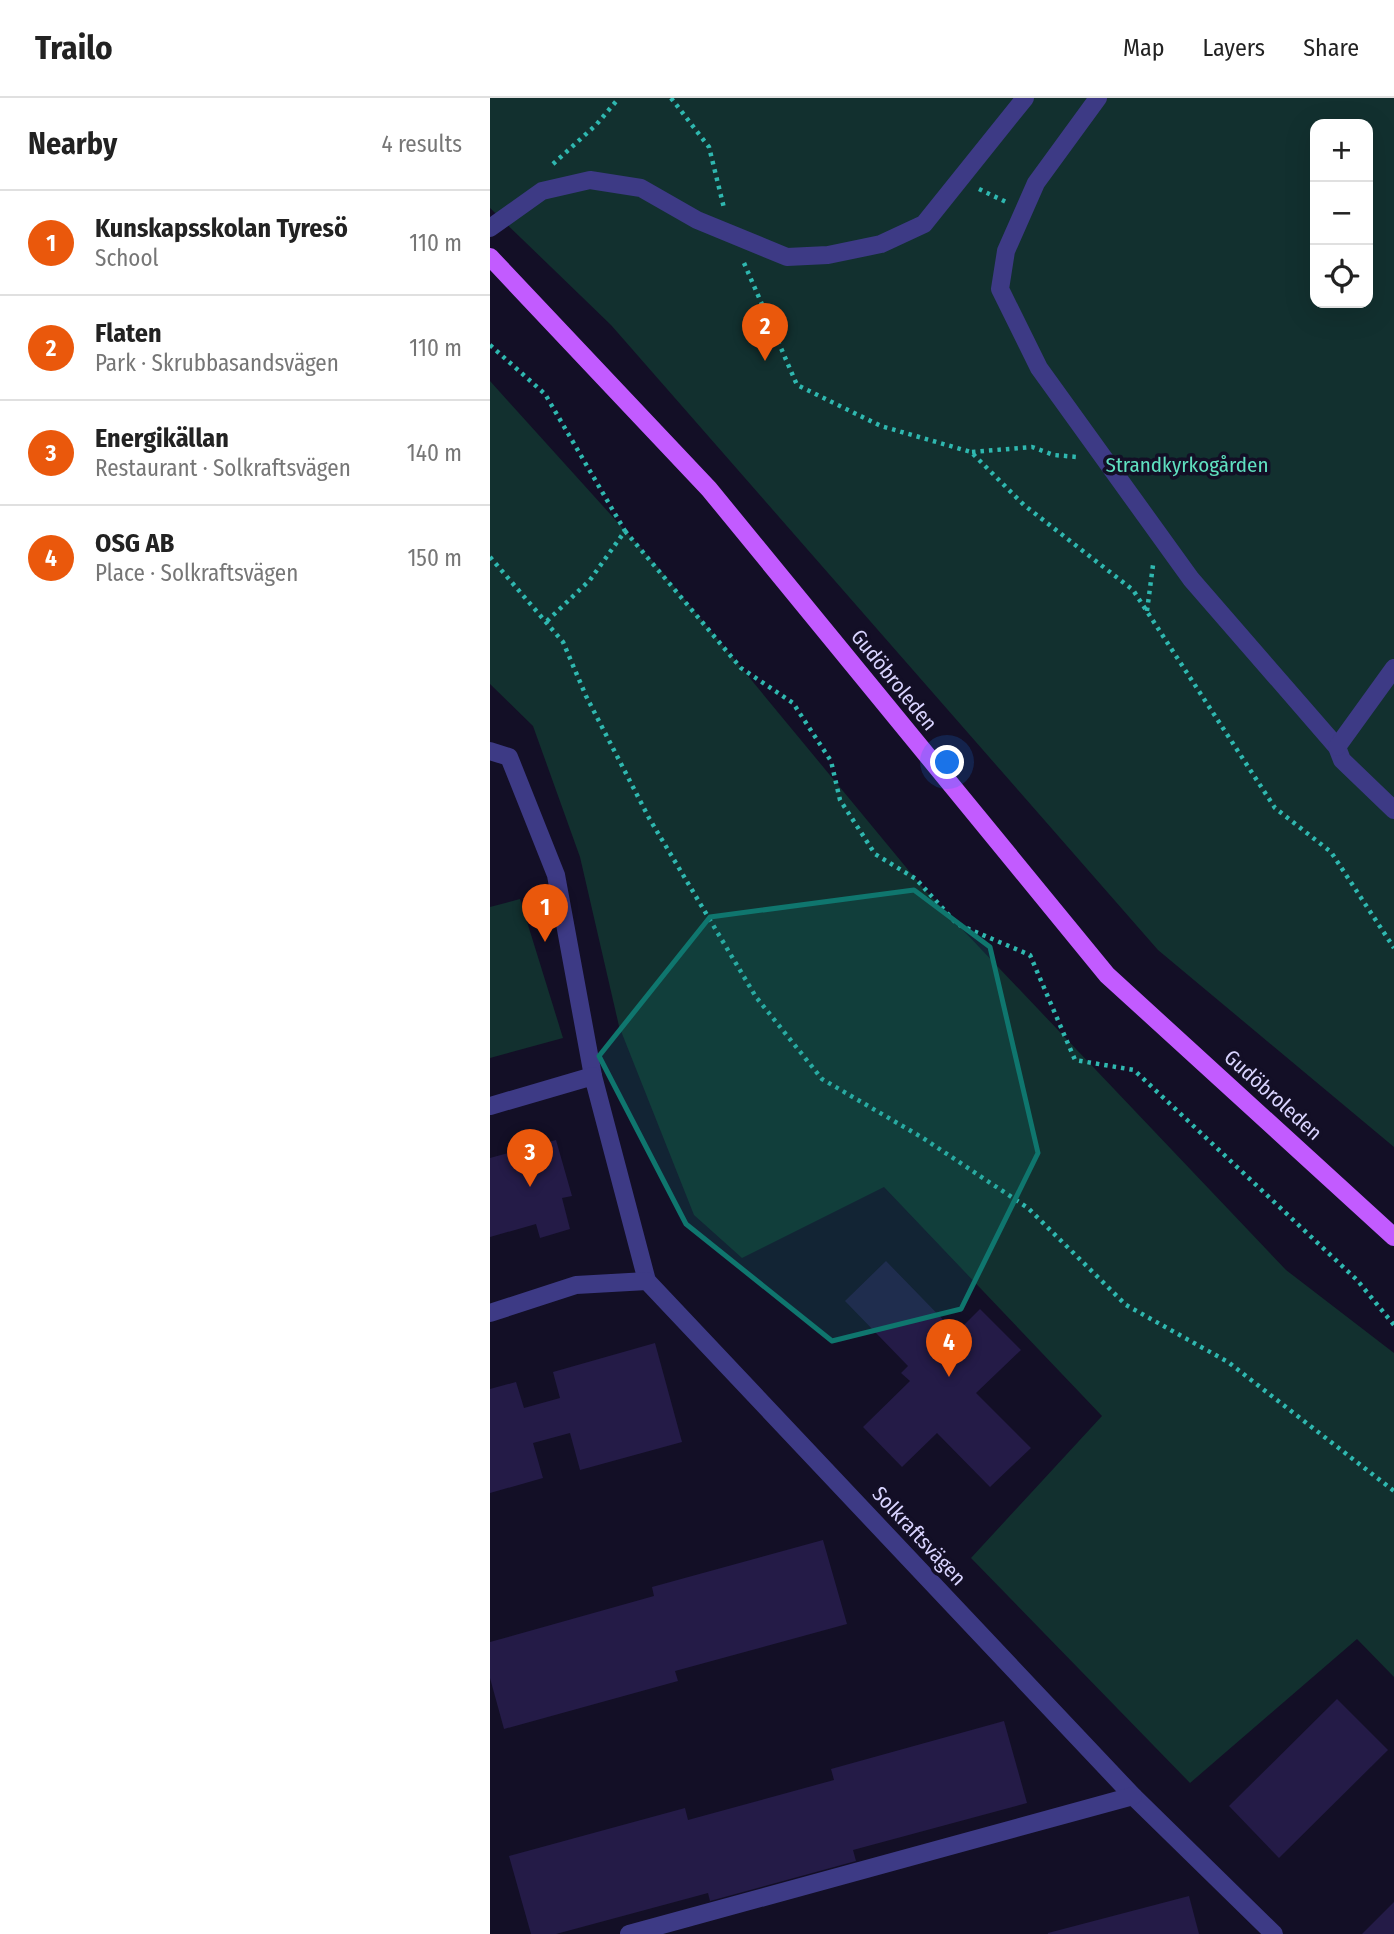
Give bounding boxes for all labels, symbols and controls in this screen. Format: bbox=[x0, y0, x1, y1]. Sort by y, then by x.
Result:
text: Trailo bbox=[35, 28, 113, 68]
text: Map bbox=[1123, 34, 1165, 62]
text: Layers bbox=[1203, 34, 1265, 62]
text: Share bbox=[1303, 34, 1359, 62]
map controls bbox=[1310, 119, 1373, 308]
button: + bbox=[1310, 119, 1373, 182]
text: Nearby bbox=[28, 126, 117, 162]
text: 4 results bbox=[381, 130, 462, 158]
button: − bbox=[1310, 182, 1373, 245]
text: Kunskapsskolan Tyresö bbox=[95, 213, 348, 244]
text: 1 bbox=[46, 229, 56, 257]
text: 110 m bbox=[409, 229, 462, 257]
text: School bbox=[95, 244, 159, 272]
button: locate bbox=[1310, 245, 1373, 308]
pin: 2 bbox=[742, 303, 788, 361]
text: Flaten bbox=[95, 318, 162, 349]
text: 2 bbox=[46, 334, 56, 362]
text: 110 m bbox=[409, 334, 462, 362]
text: Park · Skrubbasandsvägen bbox=[95, 349, 339, 377]
text: Energikällan bbox=[95, 423, 229, 454]
text: 3 bbox=[46, 439, 56, 467]
text: 140 m bbox=[407, 439, 462, 467]
park label: Strandkyrkogården bbox=[1106, 452, 1268, 478]
text: Restaurant · Solkraftsvägen bbox=[95, 454, 351, 482]
text: OSG AB bbox=[95, 528, 174, 559]
text: 4 bbox=[45, 544, 57, 572]
text: 150 m bbox=[407, 544, 462, 572]
text: Place · Solkraftsvägen bbox=[95, 559, 298, 587]
street label: Gudöbroleden bbox=[845, 624, 943, 736]
your location bbox=[930, 745, 964, 779]
pin: 1 bbox=[522, 884, 568, 942]
street label: Gudöbroleden bbox=[1219, 1044, 1327, 1146]
pin: 3 bbox=[507, 1129, 553, 1187]
pin: 4 bbox=[926, 1319, 972, 1377]
street label: Solkraftsvägen bbox=[867, 1481, 971, 1591]

